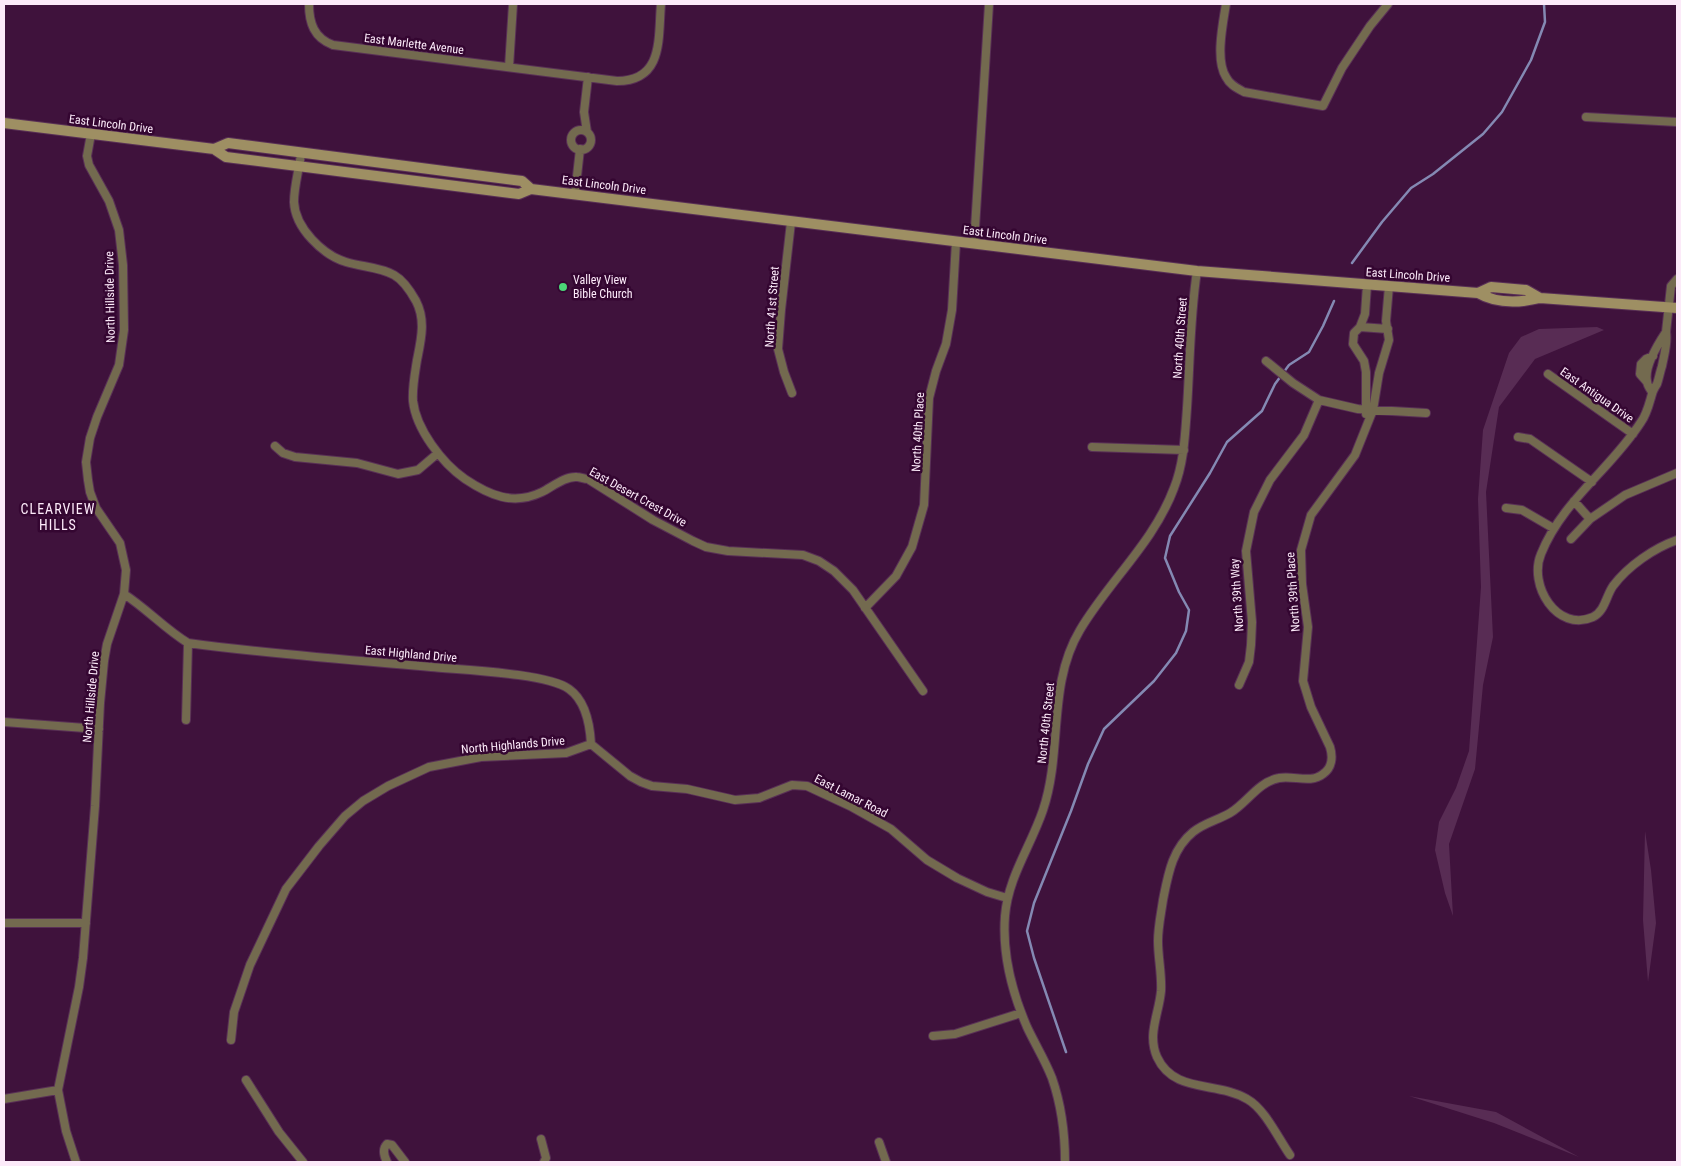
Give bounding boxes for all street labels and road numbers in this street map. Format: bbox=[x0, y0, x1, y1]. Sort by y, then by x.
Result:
street label: East Marlette Avenue bbox=[363, 31, 465, 57]
street label: East Lincoln Drive bbox=[68, 112, 154, 136]
street label: East Lincoln Drive bbox=[561, 173, 647, 197]
street label: East Lincoln Drive bbox=[962, 223, 1048, 247]
street label: North Hillside Drive bbox=[102, 251, 118, 343]
street label: East Lincoln Drive bbox=[1365, 265, 1451, 285]
street label: North 41st Street bbox=[762, 266, 782, 348]
street label: North 40th Street bbox=[1170, 296, 1190, 379]
street label: East Antigua Drive bbox=[1557, 364, 1637, 426]
street label: North 40th Place bbox=[909, 391, 927, 472]
street label: East Desert Crest Drive bbox=[587, 464, 689, 530]
street label: North 39th Place bbox=[1283, 551, 1303, 632]
street label: North 39th Way bbox=[1227, 558, 1247, 632]
street label: East Highland Drive bbox=[364, 643, 458, 665]
street label: North Hillside Drive bbox=[80, 650, 102, 743]
street label: North 40th Street bbox=[1035, 681, 1057, 764]
street label: North Highlands Drive bbox=[461, 733, 566, 756]
street label: East Lamar Road bbox=[812, 772, 890, 820]

